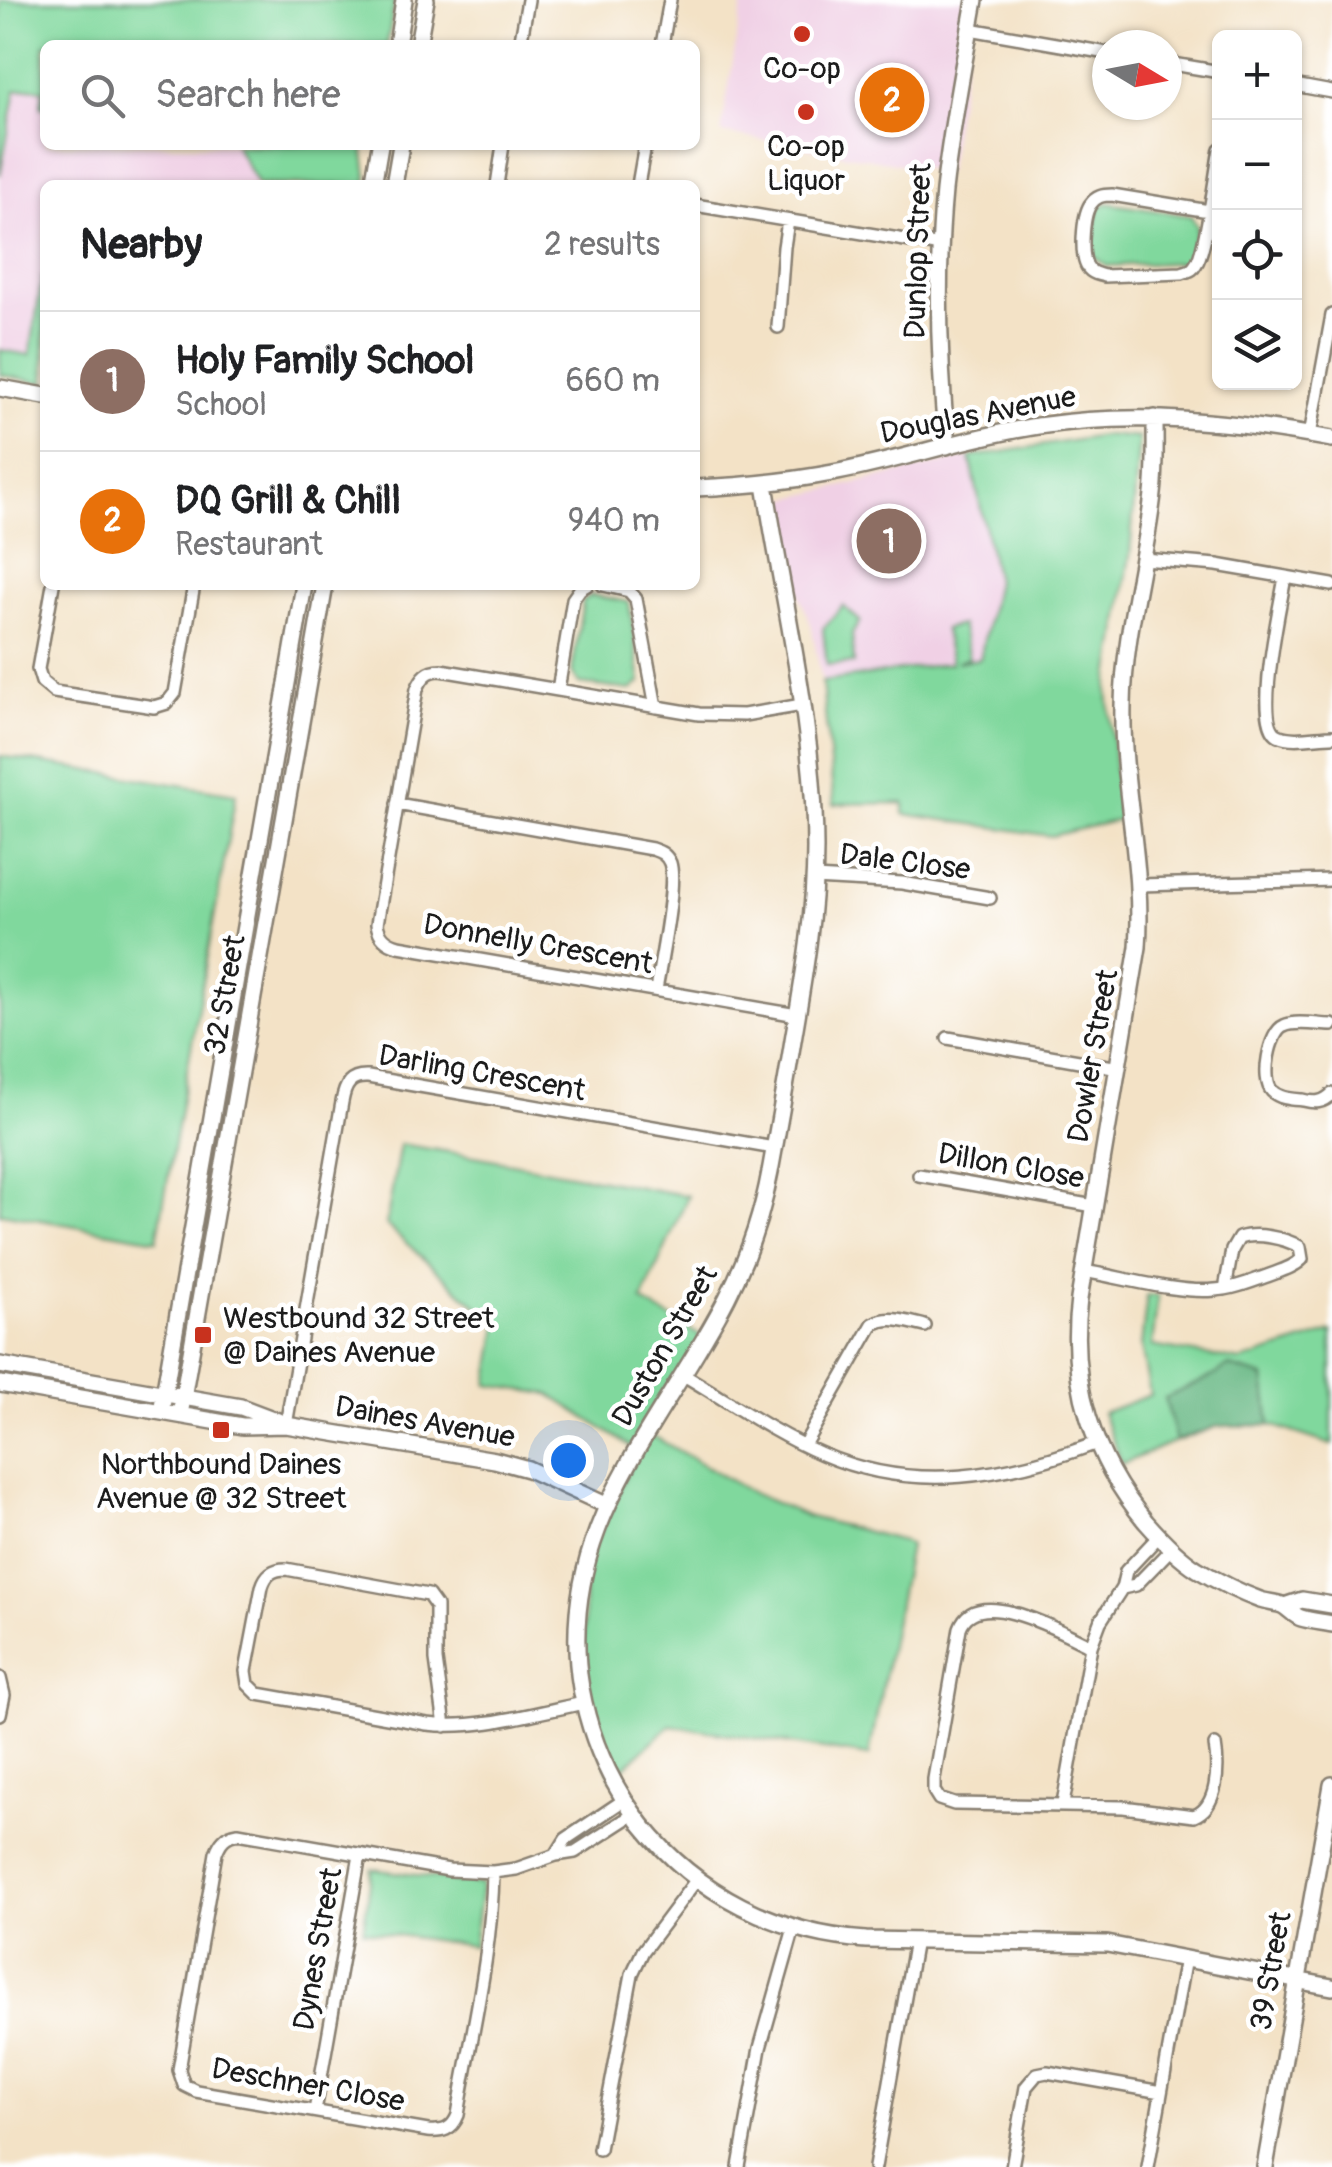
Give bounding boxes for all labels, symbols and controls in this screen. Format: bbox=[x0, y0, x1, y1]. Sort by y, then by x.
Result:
marker: Co-op bbox=[791, 23, 813, 45]
north arrow bbox=[1092, 30, 1182, 120]
map controls bbox=[1212, 30, 1302, 390]
button: + bbox=[1212, 30, 1302, 120]
search box bbox=[40, 40, 700, 150]
place label: Co-op bbox=[763, 50, 841, 87]
pin: 2 bbox=[860, 62, 924, 138]
icon: search bbox=[75, 68, 130, 123]
text: Search here bbox=[155, 71, 341, 119]
marker: Co-op Liquor bbox=[795, 101, 817, 123]
button: − bbox=[1212, 120, 1302, 210]
place label: Co-op Liquor bbox=[767, 128, 845, 199]
street label: Dunlop Street bbox=[896, 162, 940, 340]
button: locate bbox=[1212, 210, 1302, 300]
text: Nearby bbox=[80, 219, 202, 271]
text: 2 results bbox=[544, 225, 660, 265]
button: layers bbox=[1212, 300, 1302, 390]
text: Holy Family School bbox=[175, 337, 474, 385]
text: 1 bbox=[106, 361, 119, 401]
text: 660 m bbox=[566, 361, 660, 401]
street label: Douglas Avenue bbox=[877, 378, 1079, 452]
text: School bbox=[175, 385, 267, 425]
text: DQ Grill & Chill bbox=[175, 477, 401, 525]
text: 2 bbox=[104, 501, 121, 541]
text: 940 m bbox=[568, 501, 660, 541]
pin: 1 bbox=[856, 504, 922, 578]
text: Restaurant bbox=[175, 525, 323, 565]
street label: Dale Close bbox=[838, 836, 973, 888]
street label: Donnelly Crescent bbox=[421, 906, 656, 983]
street label: 32 Street bbox=[196, 931, 254, 1058]
street label: Dowler Street bbox=[1060, 966, 1127, 1146]
street label: Darling Crescent bbox=[376, 1037, 589, 1110]
street label: Dillon Close bbox=[935, 1135, 1087, 1197]
street label: Duston Street bbox=[604, 1258, 726, 1433]
place label: Westbound 32 Street @ Daines Avenue bbox=[223, 1300, 495, 1371]
marker: Westbound 32 Street @ Daines Avenue bbox=[192, 1324, 214, 1346]
street label: Daines Avenue bbox=[332, 1388, 518, 1456]
marker: Northbound Daines Avenue @ 32 Street bbox=[210, 1419, 232, 1441]
your location bbox=[543, 1435, 594, 1486]
place label: Northbound Daines Avenue @ 32 Street bbox=[96, 1446, 347, 1517]
street label: Dynes Street bbox=[285, 1864, 351, 2033]
street label: 39 Street bbox=[1242, 1908, 1300, 2033]
street label: Deschner Close bbox=[209, 2050, 408, 2120]

